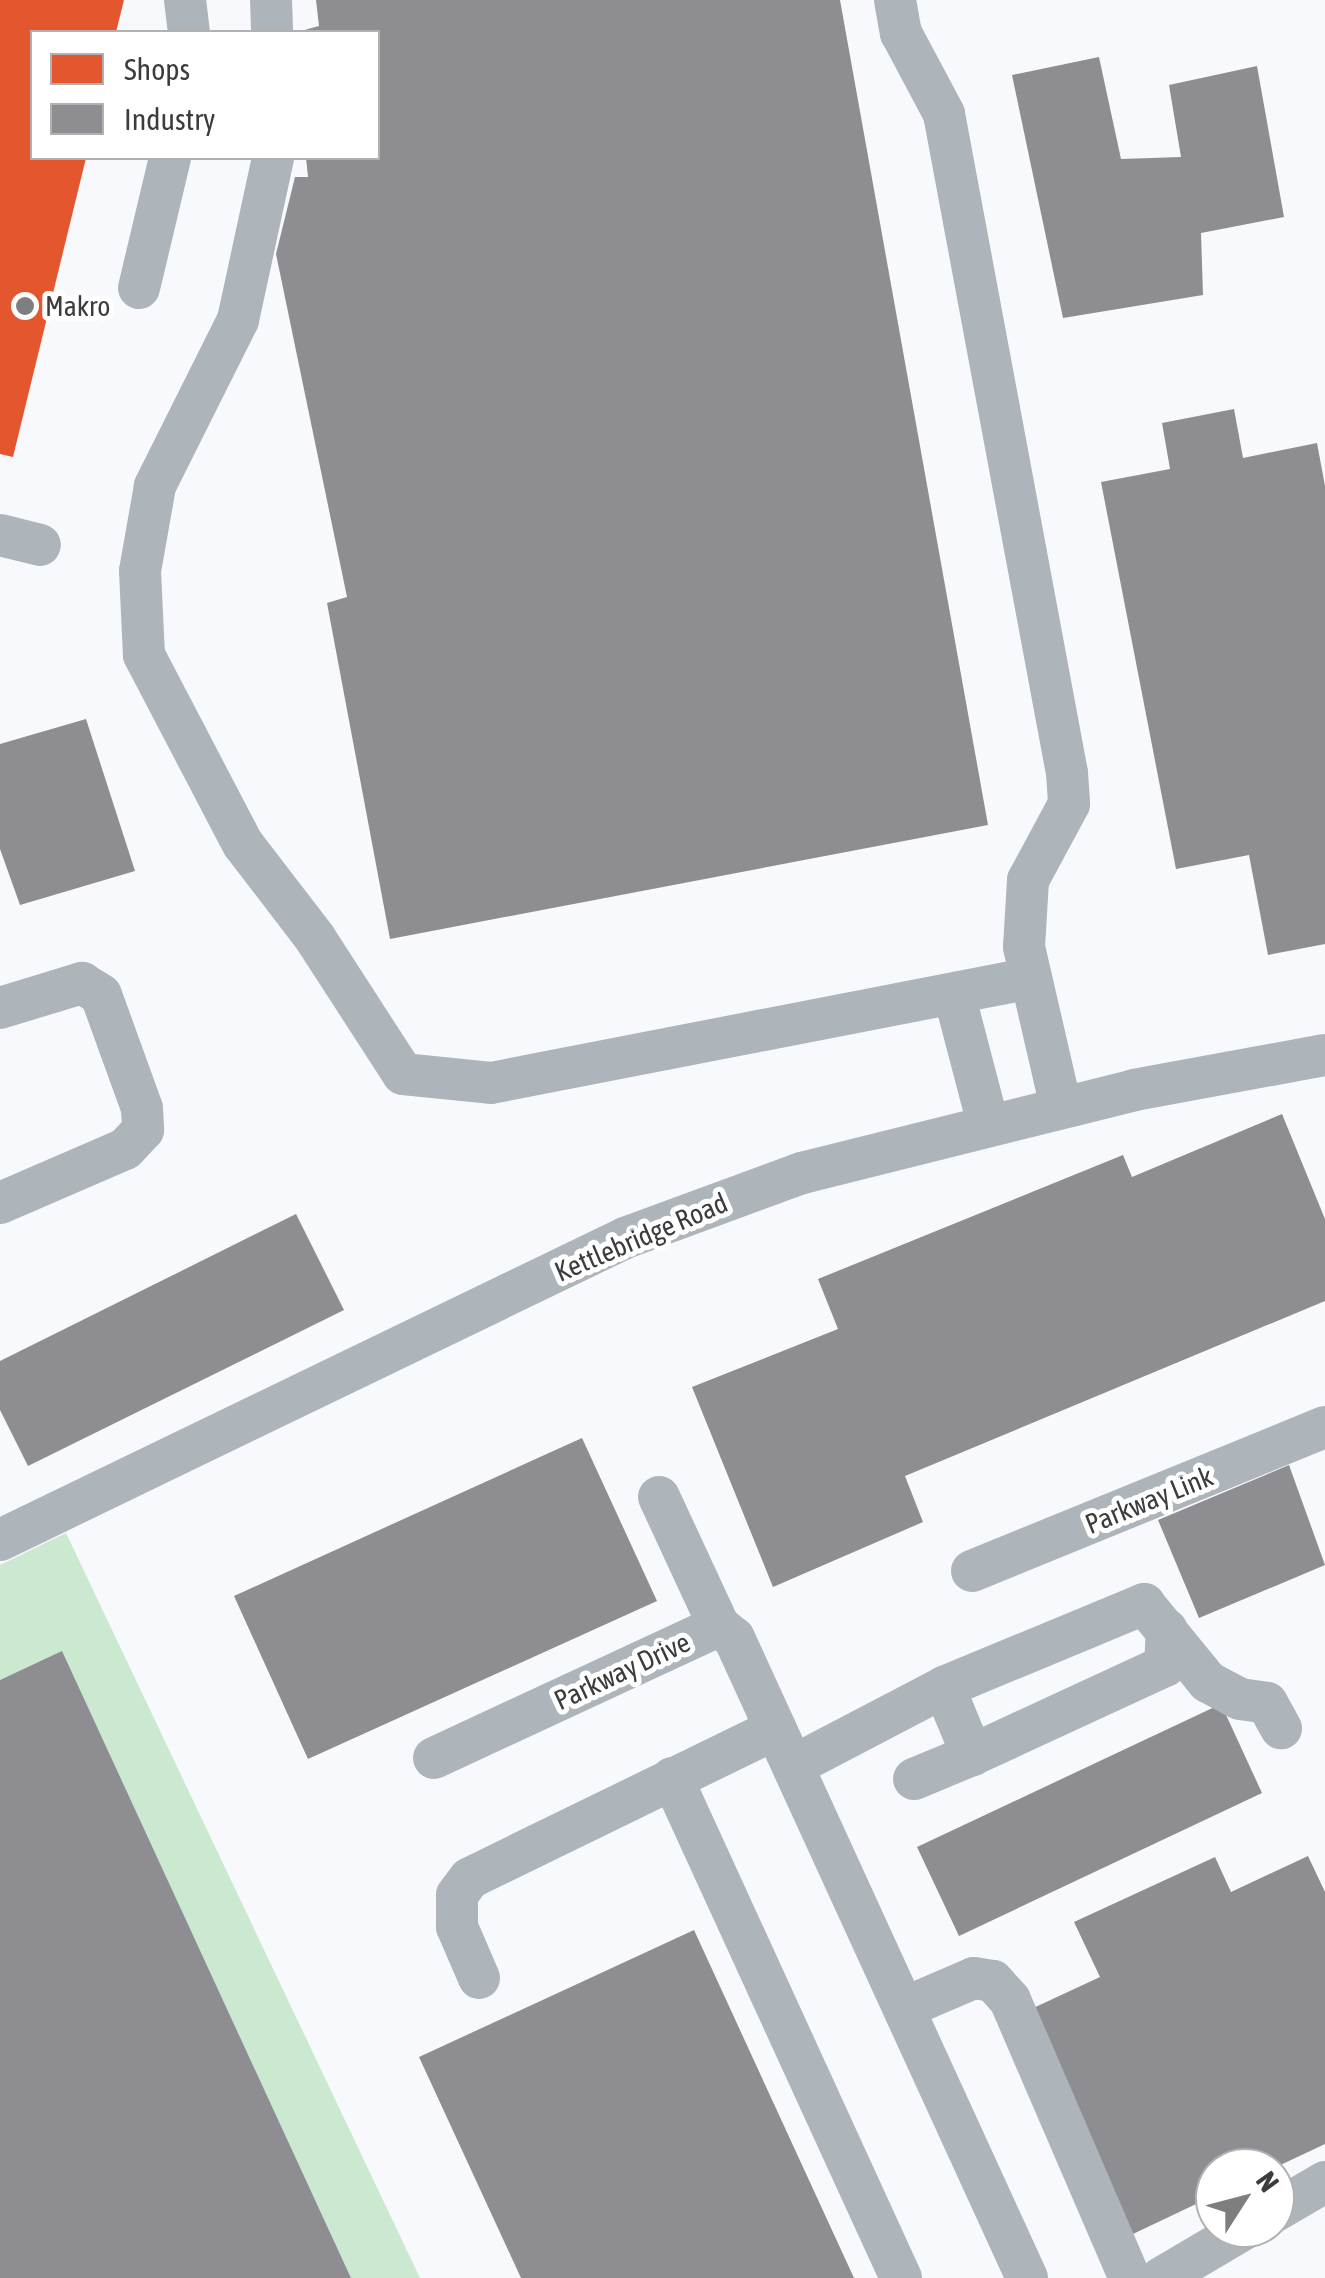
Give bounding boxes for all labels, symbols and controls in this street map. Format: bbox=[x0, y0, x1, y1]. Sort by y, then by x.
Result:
legend bbox=[30, 30, 380, 160]
text: Shops bbox=[124, 52, 190, 86]
text: Industry bbox=[124, 102, 215, 136]
place label: Makro bbox=[45, 289, 111, 323]
marker: Makro bbox=[14, 295, 36, 317]
street label: Kettlebridge Road bbox=[549, 1185, 733, 1289]
street label: Parkway Link bbox=[1080, 1459, 1218, 1541]
street label: Parkway Drive bbox=[549, 1625, 695, 1717]
north arrow bbox=[1195, 2148, 1295, 2248]
text: N bbox=[1250, 2165, 1285, 2198]

